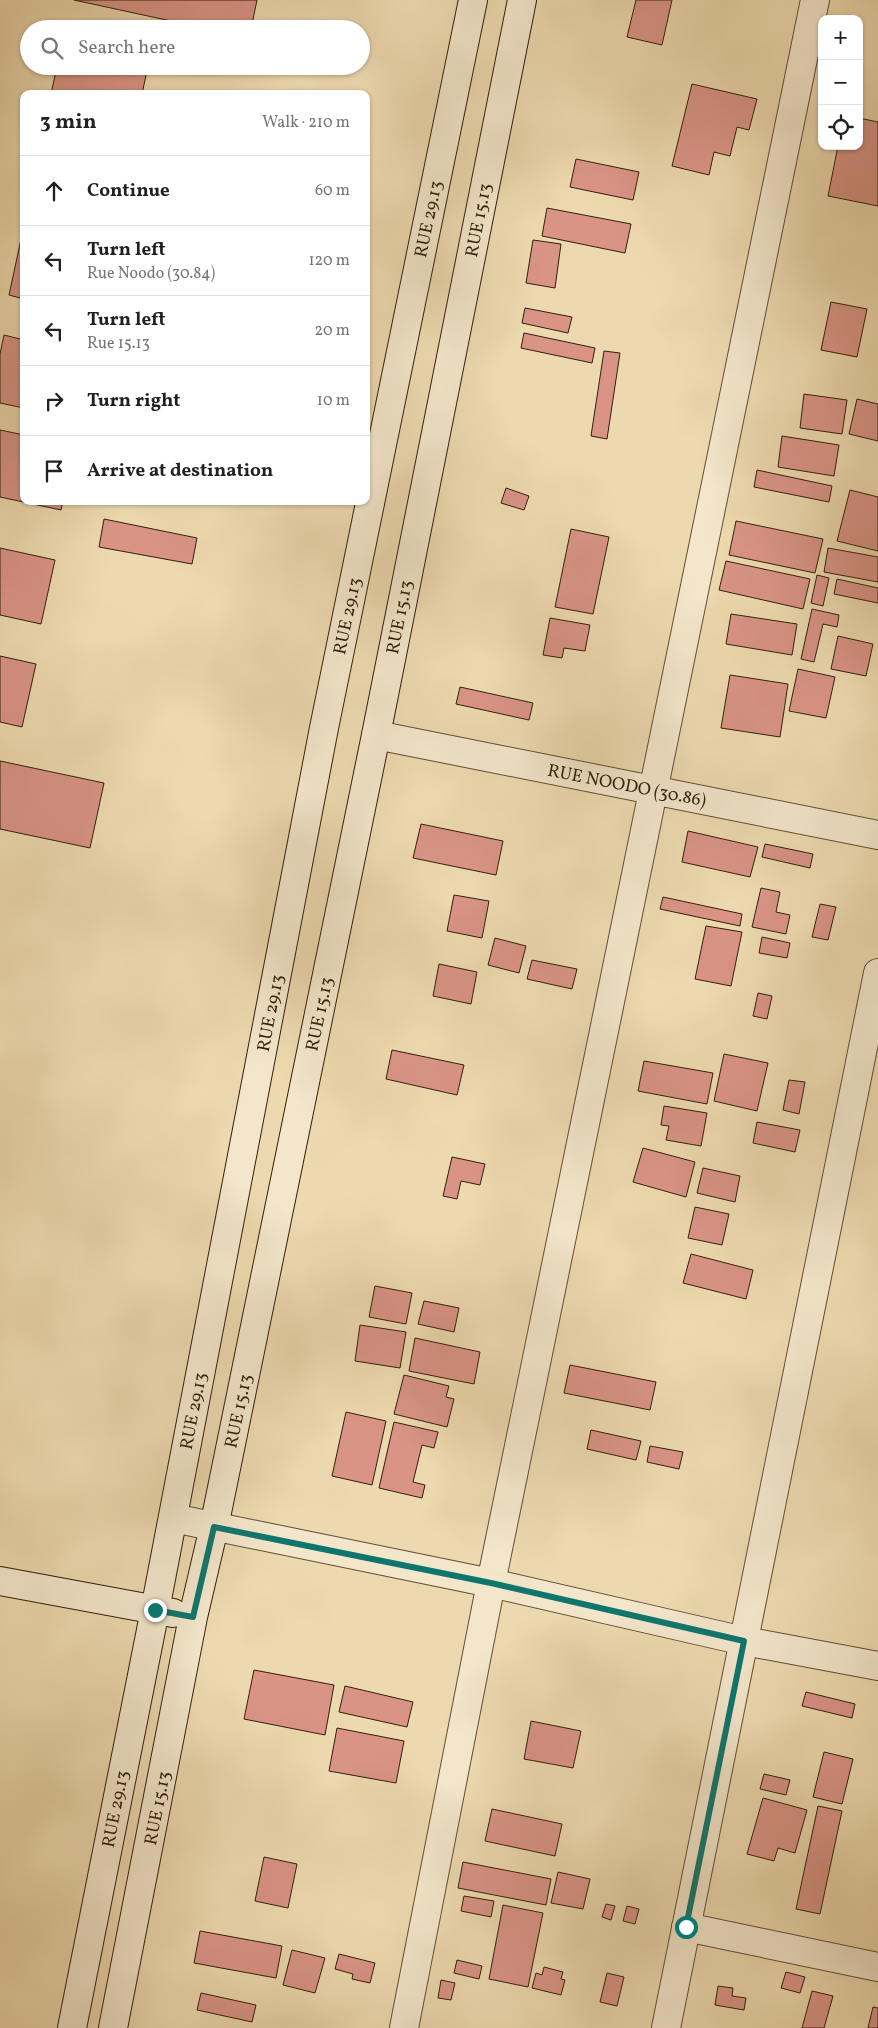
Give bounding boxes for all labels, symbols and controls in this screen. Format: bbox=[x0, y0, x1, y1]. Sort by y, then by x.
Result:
map controls bbox=[818, 15, 863, 150]
button: + bbox=[818, 15, 863, 60]
search box bbox=[20, 20, 370, 75]
icon: search bbox=[38, 34, 66, 62]
text: Search here bbox=[78, 35, 175, 61]
button: − bbox=[818, 60, 863, 105]
button: locate bbox=[818, 105, 863, 150]
text: 3 min bbox=[40, 108, 96, 137]
text: Walk · 210 m bbox=[262, 112, 350, 134]
icon: ahead bbox=[40, 177, 68, 205]
text: Continue bbox=[87, 178, 170, 204]
street label: RUE 29.13 bbox=[409, 178, 450, 260]
text: 60 m bbox=[315, 180, 350, 202]
street label: RUE 15.13 bbox=[460, 181, 499, 259]
text: Turn left bbox=[87, 237, 166, 263]
icon: left bbox=[40, 247, 68, 275]
text: 120 m bbox=[308, 250, 350, 272]
text: Rue Noodo (30.84) bbox=[87, 263, 215, 285]
text: Turn left bbox=[87, 307, 166, 333]
icon: left bbox=[40, 317, 68, 345]
text: 20 m bbox=[315, 320, 350, 342]
text: Rue 15.13 bbox=[87, 333, 150, 355]
icon: right bbox=[40, 387, 68, 415]
text: Turn right bbox=[87, 388, 180, 414]
text: 10 m bbox=[317, 390, 350, 412]
icon: arrive bbox=[40, 457, 68, 485]
text: Arrive at destination bbox=[87, 458, 273, 484]
street label: RUE 29.13 bbox=[328, 575, 369, 657]
street label: RUE 15.13 bbox=[381, 578, 420, 656]
street label: RUE NOODO (30.86) bbox=[545, 759, 708, 814]
street label: RUE 29.13 bbox=[252, 973, 291, 1054]
street label: RUE 15.13 bbox=[300, 975, 340, 1054]
street label: RUE 29.13 bbox=[175, 1371, 214, 1452]
street label: RUE 15.13 bbox=[219, 1372, 259, 1451]
route end bbox=[144, 1599, 167, 1622]
street label: RUE 29.13 bbox=[97, 1769, 136, 1850]
street label: RUE 15.13 bbox=[139, 1769, 178, 1847]
route start bbox=[675, 1916, 698, 1939]

